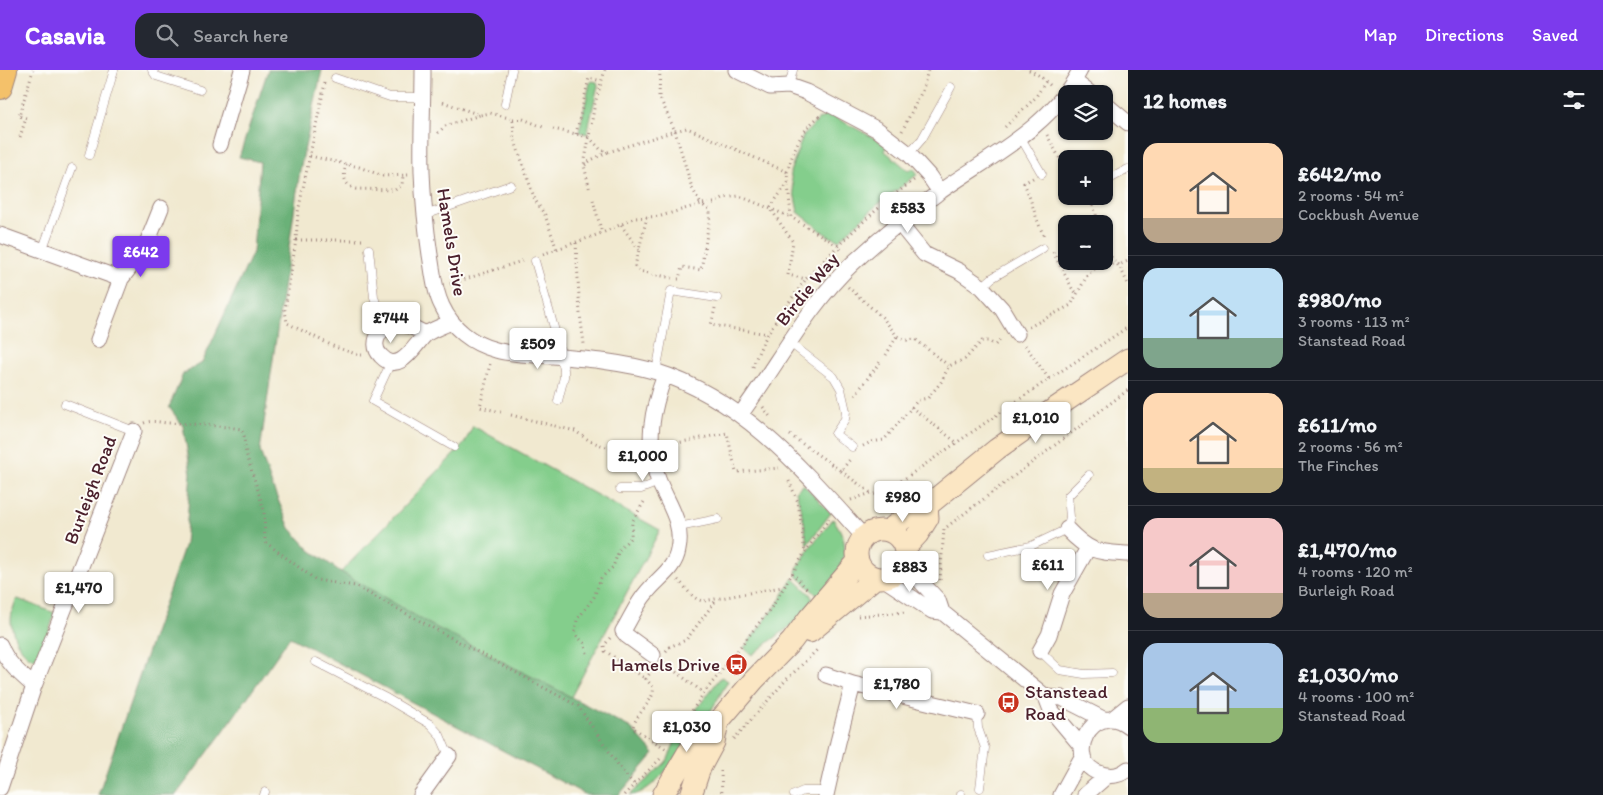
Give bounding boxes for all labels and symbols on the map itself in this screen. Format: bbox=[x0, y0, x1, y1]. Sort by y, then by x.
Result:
street label: Hamels Drive bbox=[432, 186, 472, 298]
pin: £583 bbox=[878, 191, 938, 234]
pin: £642 bbox=[111, 236, 171, 278]
street label: Birdie Way bbox=[771, 248, 844, 330]
pin: £744 bbox=[361, 302, 421, 344]
pin: £509 bbox=[508, 328, 568, 370]
pin: £1,010 bbox=[995, 402, 1077, 444]
street label: Burleigh Road bbox=[59, 432, 121, 548]
pin: £1,000 bbox=[602, 440, 684, 482]
pin: £980 bbox=[873, 480, 933, 523]
pin: £611 bbox=[1018, 548, 1078, 591]
pin: £883 bbox=[880, 550, 940, 593]
pin: £1,470 bbox=[38, 572, 120, 614]
bus stop icon: Hamels Drive bbox=[724, 652, 748, 676]
place label: Hamels Drive bbox=[611, 653, 720, 676]
pin: £1,780 bbox=[856, 668, 938, 710]
place label: Stanstead Road bbox=[1025, 680, 1108, 725]
bus stop icon: Stanstead Road bbox=[997, 690, 1021, 714]
pin: £1,030 bbox=[646, 710, 728, 753]

